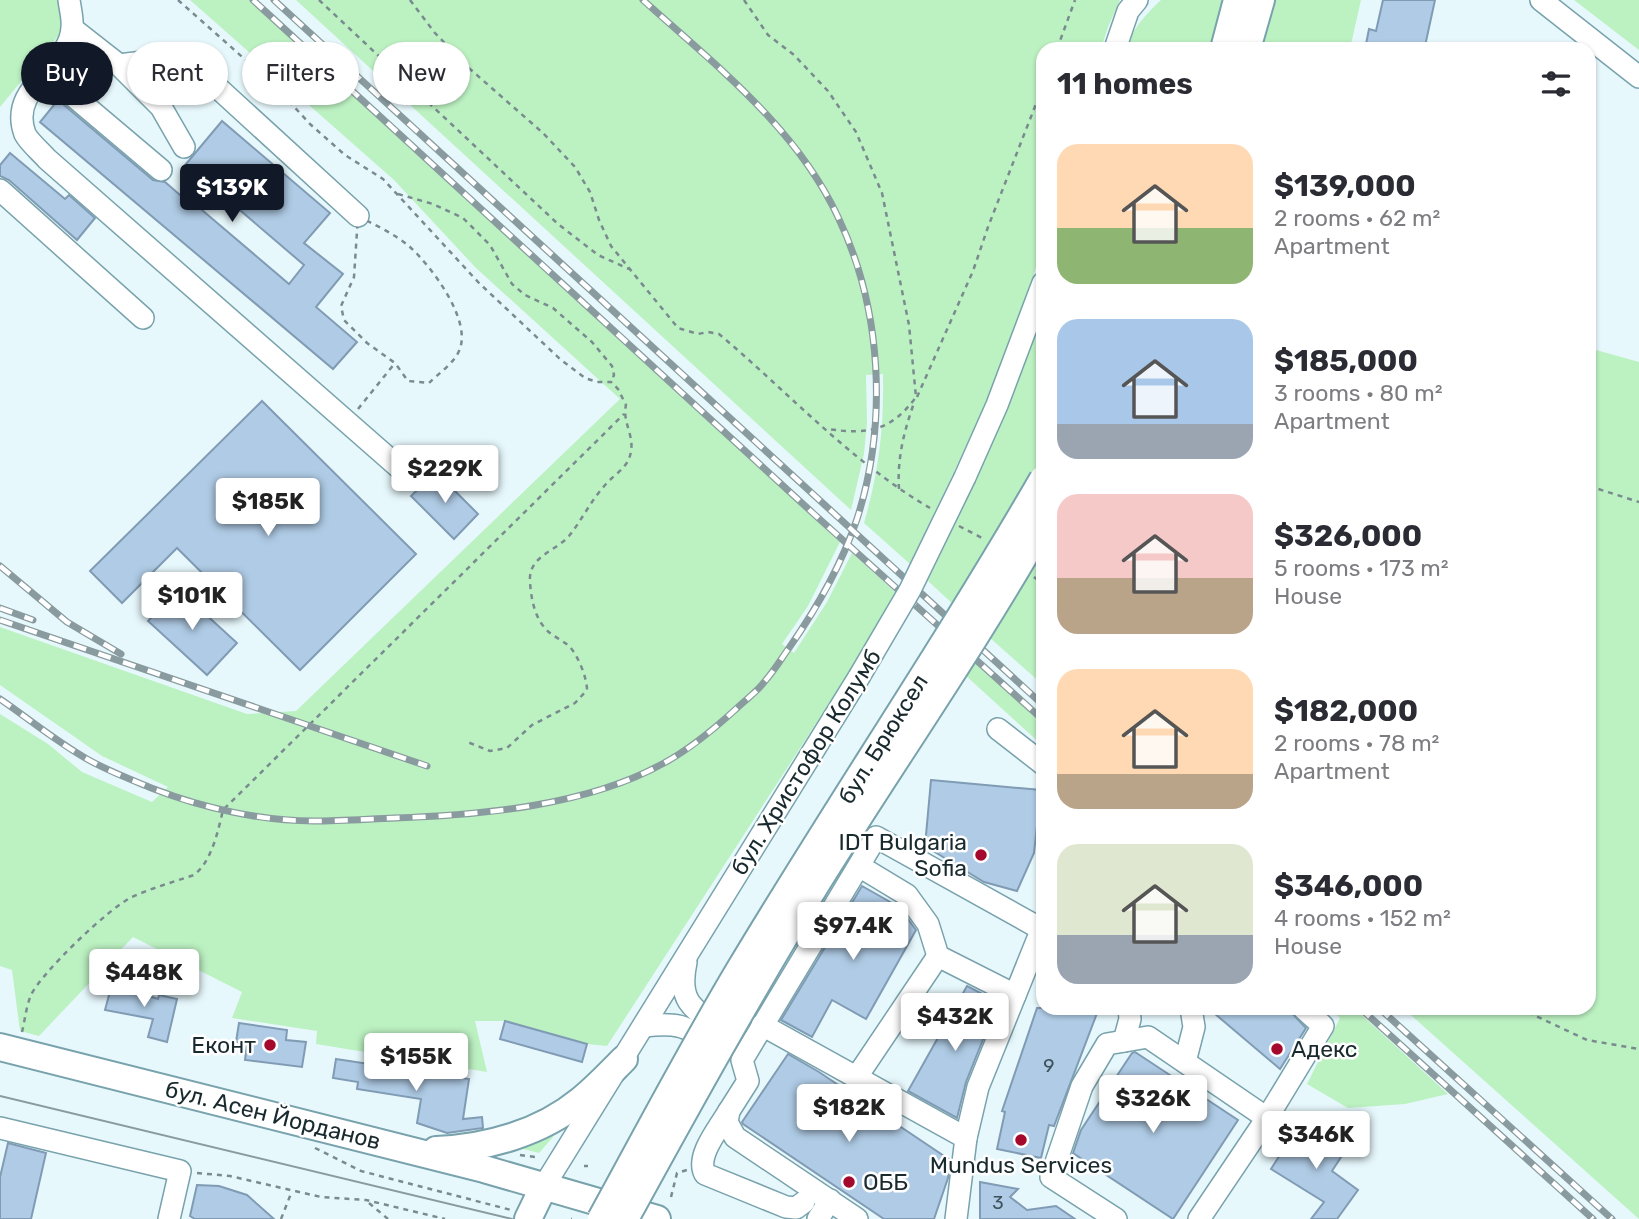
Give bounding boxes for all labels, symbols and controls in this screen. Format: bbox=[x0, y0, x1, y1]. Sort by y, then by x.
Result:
chip: Buy bbox=[21, 42, 113, 105]
chip: Rent bbox=[127, 42, 228, 105]
chip: Filters bbox=[242, 42, 359, 105]
chip: New bbox=[373, 42, 470, 105]
icon: filters bbox=[1537, 65, 1575, 103]
text: 11 homes bbox=[1057, 66, 1193, 102]
pin: $139K bbox=[183, 164, 281, 224]
text: $139,000 bbox=[1274, 168, 1416, 204]
icon: home bbox=[1113, 172, 1197, 256]
text: $139K bbox=[196, 173, 268, 201]
text: 2 rooms · 62 m² bbox=[1274, 204, 1440, 232]
text: Apartment bbox=[1274, 232, 1390, 260]
text: $185,000 bbox=[1274, 343, 1418, 379]
icon: home bbox=[1113, 347, 1197, 431]
text: 3 rooms · 80 m² bbox=[1274, 379, 1443, 407]
text: Apartment bbox=[1274, 407, 1390, 435]
pin: $229K bbox=[396, 446, 494, 505]
text: $229K bbox=[407, 454, 483, 482]
pin: $185K bbox=[219, 478, 317, 538]
text: $185K bbox=[232, 487, 304, 515]
text: $326,000 bbox=[1274, 518, 1422, 554]
icon: home bbox=[1113, 522, 1197, 606]
text: 5 rooms · 173 m² bbox=[1274, 554, 1449, 582]
pin: $101K bbox=[143, 572, 241, 632]
text: $101K bbox=[157, 581, 227, 609]
text: House bbox=[1274, 582, 1342, 610]
street label: бул. Христофор Колумб bbox=[725, 644, 887, 880]
street label: бул. Брюксел bbox=[832, 669, 934, 809]
text: $182,000 bbox=[1274, 693, 1418, 729]
icon: home bbox=[1113, 697, 1197, 781]
text: 2 rooms · 78 m² bbox=[1274, 729, 1439, 757]
text: Apartment bbox=[1274, 757, 1390, 785]
place label: IDT Bulgaria Sofia bbox=[839, 828, 967, 882]
marker: IDT Bulgaria Sofia bbox=[973, 847, 989, 863]
text: $346,000 bbox=[1274, 868, 1423, 904]
icon: home bbox=[1113, 872, 1197, 956]
pin: $97.4K bbox=[796, 902, 910, 962]
text: 4 rooms · 152 m² bbox=[1274, 904, 1451, 932]
text: $97.4K bbox=[813, 911, 893, 939]
text: House bbox=[1274, 932, 1342, 960]
pin: $448K bbox=[95, 950, 193, 1009]
text: $448K bbox=[105, 958, 183, 986]
pin: $432K bbox=[906, 993, 1004, 1053]
text: $432K bbox=[917, 1002, 993, 1030]
place label: Еконт bbox=[191, 1031, 256, 1059]
pin: $155K bbox=[367, 1034, 465, 1093]
place label: Адекс bbox=[1291, 1035, 1358, 1063]
marker: Еконт bbox=[262, 1037, 278, 1053]
marker: Адекс bbox=[1269, 1041, 1285, 1057]
text: $155K bbox=[380, 1042, 452, 1070]
house number: 9 bbox=[1043, 1054, 1055, 1077]
street label: бул. Асен Йорданов bbox=[162, 1075, 384, 1155]
pin: $326K bbox=[1104, 1076, 1202, 1135]
pin: $182K bbox=[800, 1084, 898, 1144]
text: $326K bbox=[1115, 1084, 1191, 1112]
text: $182K bbox=[813, 1093, 885, 1121]
pin: $346K bbox=[1267, 1112, 1365, 1171]
text: $346K bbox=[1278, 1120, 1354, 1148]
marker: Mundus Services bbox=[1013, 1132, 1029, 1148]
place label: Mundus Services bbox=[930, 1151, 1112, 1179]
place label: ОББ bbox=[863, 1168, 908, 1196]
marker: ОББ bbox=[841, 1174, 857, 1190]
house number: 3 bbox=[992, 1191, 1004, 1214]

